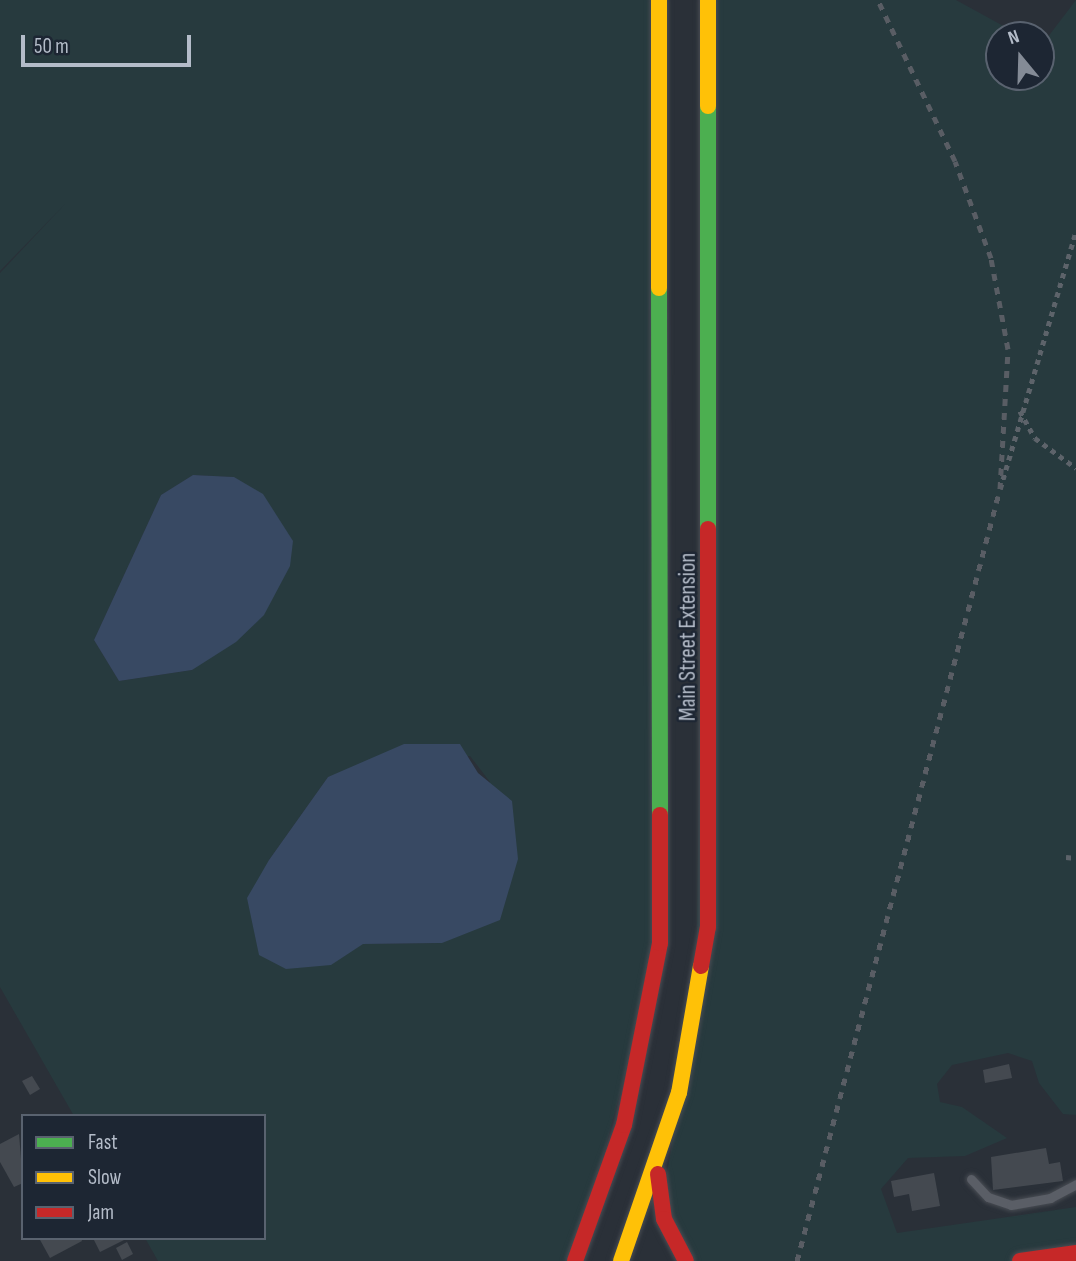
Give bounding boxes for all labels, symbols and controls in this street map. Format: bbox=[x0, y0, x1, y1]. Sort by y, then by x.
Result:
scale bar bbox=[24, 21, 194, 65]
north arrow bbox=[985, 21, 1055, 91]
text: N bbox=[1005, 25, 1022, 50]
text: 50 m bbox=[34, 34, 69, 59]
street label: Main Street Extension bbox=[674, 553, 702, 721]
legend bbox=[21, 1114, 266, 1240]
text: Fast bbox=[88, 1130, 118, 1155]
text: Slow bbox=[88, 1165, 121, 1190]
text: Jam bbox=[88, 1200, 114, 1225]

